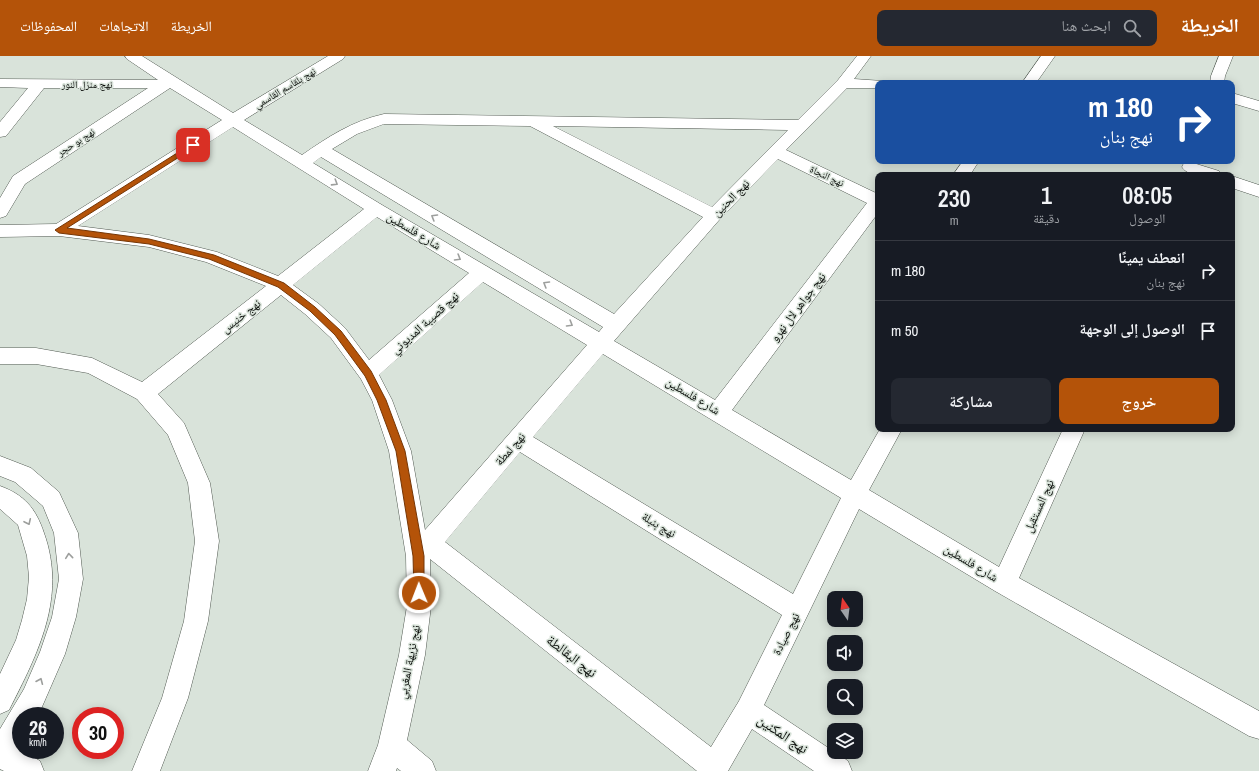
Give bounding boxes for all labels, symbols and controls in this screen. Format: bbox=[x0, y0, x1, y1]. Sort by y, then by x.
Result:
search box bbox=[877, 10, 1157, 46]
text: الخريطة bbox=[1181, 12, 1239, 38]
text: ابحث هنا bbox=[1062, 15, 1111, 36]
text: المحفوظات bbox=[20, 17, 77, 35]
text: الاتجاهات bbox=[99, 17, 149, 35]
text: الخريطة bbox=[171, 17, 212, 35]
icon: search bbox=[1121, 17, 1143, 39]
street label: نهج بلقاسم القاسمي bbox=[252, 64, 319, 113]
street label: نهج منزل النور bbox=[60, 78, 113, 91]
text: 180 m bbox=[1088, 88, 1153, 126]
icon: right bbox=[1167, 96, 1219, 148]
text: نهج بنان bbox=[1100, 124, 1153, 149]
street label: نهج بو حجر bbox=[54, 125, 97, 160]
pin bbox=[176, 128, 210, 162]
icon: arrive bbox=[182, 134, 204, 156]
street label: نهج النجاة bbox=[808, 162, 846, 190]
street label: نهج الحنين bbox=[709, 176, 753, 220]
one-way arrow bbox=[331, 179, 338, 186]
text: 1 bbox=[1041, 179, 1052, 211]
text: 08:05 bbox=[1122, 179, 1172, 211]
text: 230 bbox=[938, 182, 971, 214]
street label: شارع فلسطين bbox=[384, 209, 444, 253]
text: دقيقة bbox=[1033, 210, 1060, 227]
text: الوصول bbox=[1129, 210, 1165, 227]
text: m bbox=[950, 212, 959, 229]
one-way arrow bbox=[431, 215, 438, 222]
text: انعطف يمينًا bbox=[1118, 247, 1185, 268]
one-way arrow bbox=[454, 253, 461, 260]
text: 180 m bbox=[891, 260, 925, 281]
icon: right bbox=[1197, 260, 1219, 282]
street label: نهج جواهر لال نهرو bbox=[767, 269, 829, 345]
text: نهج بنان bbox=[1147, 274, 1185, 291]
one-way arrow bbox=[543, 281, 550, 288]
street label: نهج قصيبة المديوني bbox=[388, 288, 464, 359]
street label: نهج خنيس bbox=[218, 295, 264, 337]
text: الوصول إلى الوجهة bbox=[1080, 318, 1185, 339]
one-way arrow bbox=[566, 319, 573, 327]
text: 50 m bbox=[891, 320, 918, 341]
icon: arrive bbox=[1197, 320, 1219, 342]
street label: شارع فلسطين bbox=[663, 374, 723, 418]
button: مشاركة bbox=[891, 378, 1051, 424]
button: خروج bbox=[1059, 378, 1219, 424]
street label: نهج لمطة bbox=[491, 429, 529, 469]
street label: نهج المستقبل bbox=[1020, 477, 1058, 535]
street label: نهج بنبلة bbox=[639, 509, 679, 541]
one-way arrow bbox=[23, 518, 31, 525]
street label: شارع فلسطين bbox=[941, 541, 1001, 585]
one-way arrow bbox=[65, 553, 74, 559]
position arrow bbox=[398, 572, 440, 614]
north arrow bbox=[827, 591, 863, 627]
map controls bbox=[827, 591, 863, 759]
street label: نهج صيادة bbox=[769, 610, 803, 658]
street label: نهج نزيهة المغربي bbox=[394, 624, 426, 701]
street label: نهج البقالطة bbox=[543, 631, 601, 682]
button: sound bbox=[827, 635, 863, 671]
one-way arrow bbox=[36, 678, 44, 685]
button: search bbox=[827, 679, 863, 715]
speed limit sign: 30 bbox=[72, 707, 124, 759]
street label: نهج المكنين bbox=[754, 710, 812, 758]
text: 26 bbox=[29, 714, 47, 741]
button: layers bbox=[827, 723, 863, 759]
text: km/h bbox=[29, 736, 47, 749]

